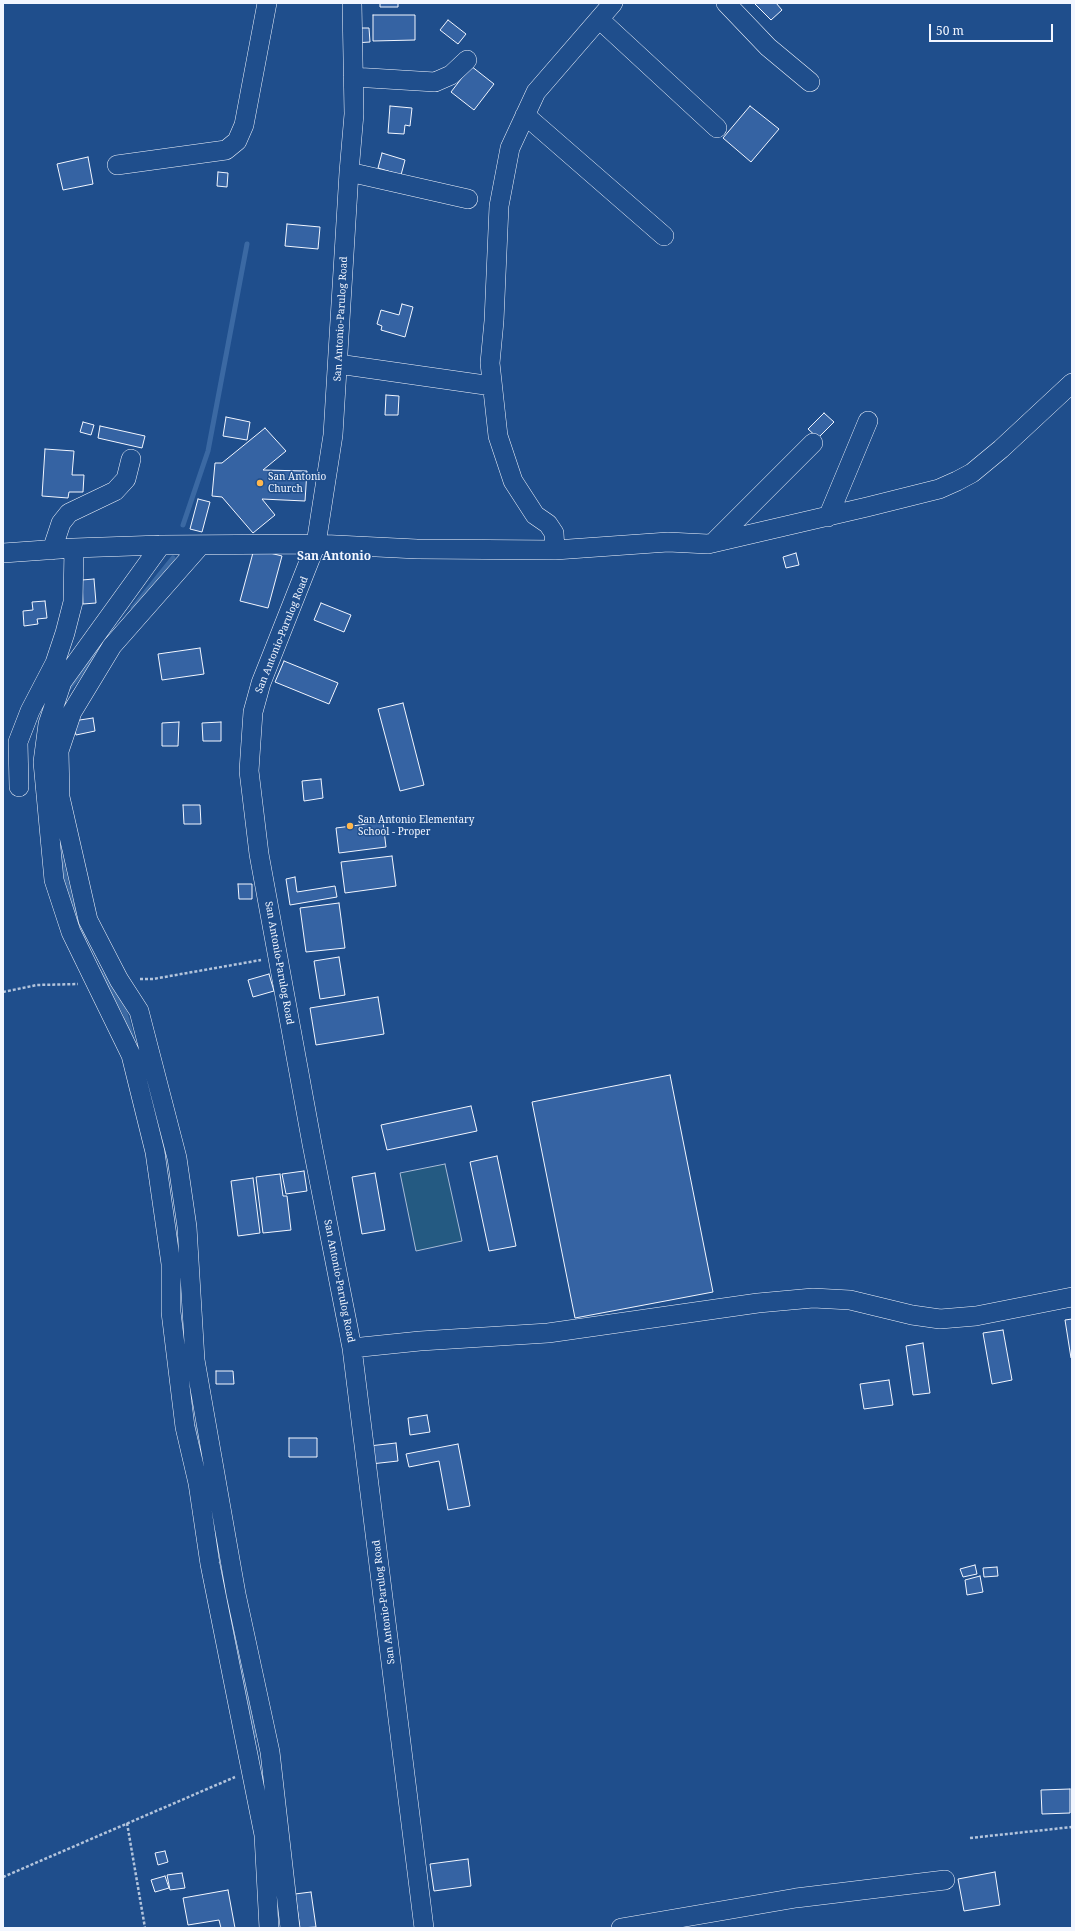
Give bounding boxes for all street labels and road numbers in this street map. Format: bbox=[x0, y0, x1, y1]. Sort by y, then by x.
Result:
street label: San Antonio-Parulog Road bbox=[332, 256, 350, 382]
street label: San Antonio-Parulog Road bbox=[253, 575, 311, 695]
street label: San Antonio-Parulog Road bbox=[262, 900, 296, 1026]
street label: San Antonio-Parulog Road bbox=[321, 1218, 357, 1344]
street label: San Antonio-Parulog Road bbox=[370, 1539, 398, 1665]

